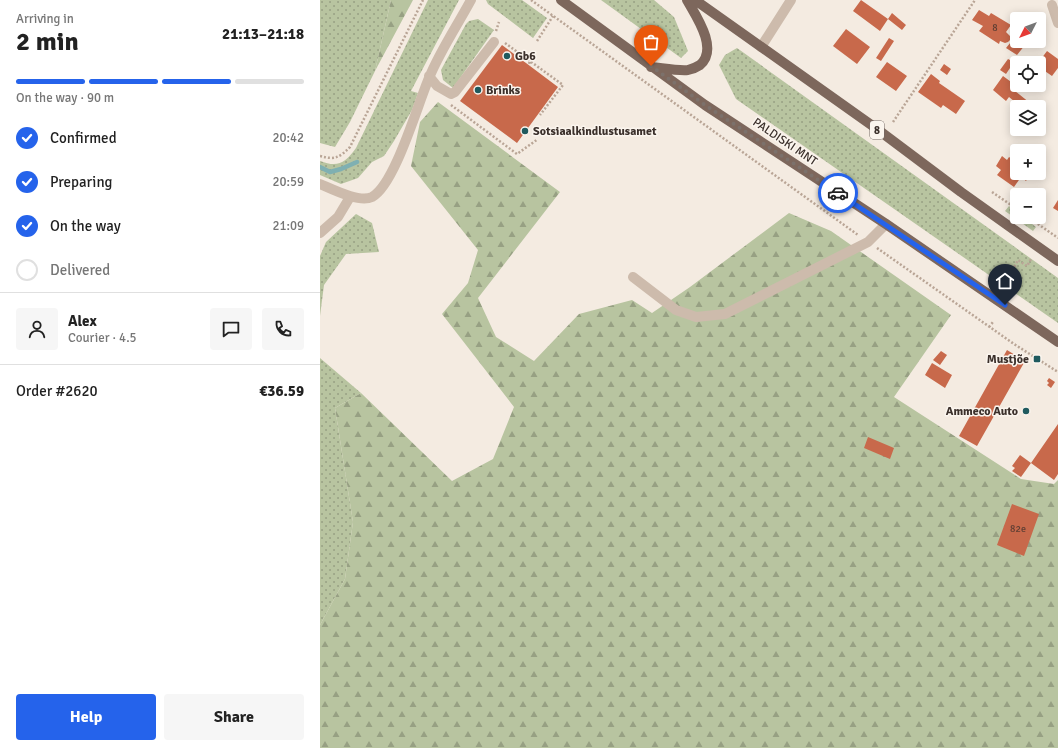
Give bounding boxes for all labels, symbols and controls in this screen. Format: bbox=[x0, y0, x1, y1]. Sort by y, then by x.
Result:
text: Arriving in bbox=[16, 11, 74, 27]
north arrow bbox=[1010, 12, 1046, 48]
map controls bbox=[1010, 12, 1046, 224]
house number: 8 bbox=[992, 22, 998, 34]
text: 21:13–21:18 bbox=[222, 25, 304, 43]
pin bbox=[634, 25, 668, 66]
text: 2 min bbox=[16, 26, 79, 58]
icon: bag bbox=[640, 31, 662, 53]
place label: Gb6 bbox=[515, 49, 536, 64]
marker: Gb6 bbox=[502, 51, 512, 61]
button: locate bbox=[1010, 56, 1046, 92]
place label: Brinks bbox=[486, 83, 521, 98]
marker: Brinks bbox=[473, 85, 483, 95]
text: On the way · 90 m bbox=[16, 90, 114, 106]
button: layers bbox=[1010, 100, 1046, 136]
street label: PALDISKI MNT bbox=[750, 115, 820, 169]
road number: 8 bbox=[870, 121, 884, 139]
place label: Sotsiaalkindlustusamet bbox=[533, 124, 657, 139]
marker: Sotsiaalkindlustusamet bbox=[520, 126, 530, 136]
icon: check bbox=[16, 127, 38, 149]
text: Confirmed bbox=[50, 129, 117, 147]
text: 20:42 bbox=[272, 130, 304, 146]
button: + bbox=[1010, 144, 1046, 180]
icon: check bbox=[16, 171, 38, 193]
text: Preparing bbox=[50, 173, 113, 191]
courier bbox=[818, 173, 858, 213]
text: 20:59 bbox=[272, 174, 304, 190]
icon: car bbox=[827, 182, 849, 204]
button: − bbox=[1010, 188, 1046, 224]
icon: check bbox=[16, 215, 38, 237]
text: On the way bbox=[50, 217, 121, 235]
text: 21:09 bbox=[272, 218, 304, 234]
text: Delivered bbox=[50, 261, 110, 279]
pin bbox=[988, 264, 1022, 305]
icon: home bbox=[994, 270, 1016, 292]
button: person bbox=[16, 308, 58, 350]
button: chat bbox=[210, 308, 252, 350]
button: phone bbox=[262, 308, 304, 350]
text: Alex bbox=[68, 312, 97, 330]
text: Courier · 4.5 bbox=[68, 330, 137, 346]
place label: Mustjõe bbox=[987, 352, 1029, 367]
marker: Mustjõe bbox=[1032, 354, 1042, 364]
text: Order #2620 bbox=[16, 382, 98, 400]
text: €36.59 bbox=[259, 382, 304, 400]
place label: Ammeco Auto bbox=[946, 404, 1018, 419]
marker: Ammeco Auto bbox=[1021, 406, 1031, 416]
house number: 82e bbox=[1010, 523, 1026, 535]
button: Help bbox=[16, 694, 156, 740]
button: Share bbox=[164, 694, 304, 740]

